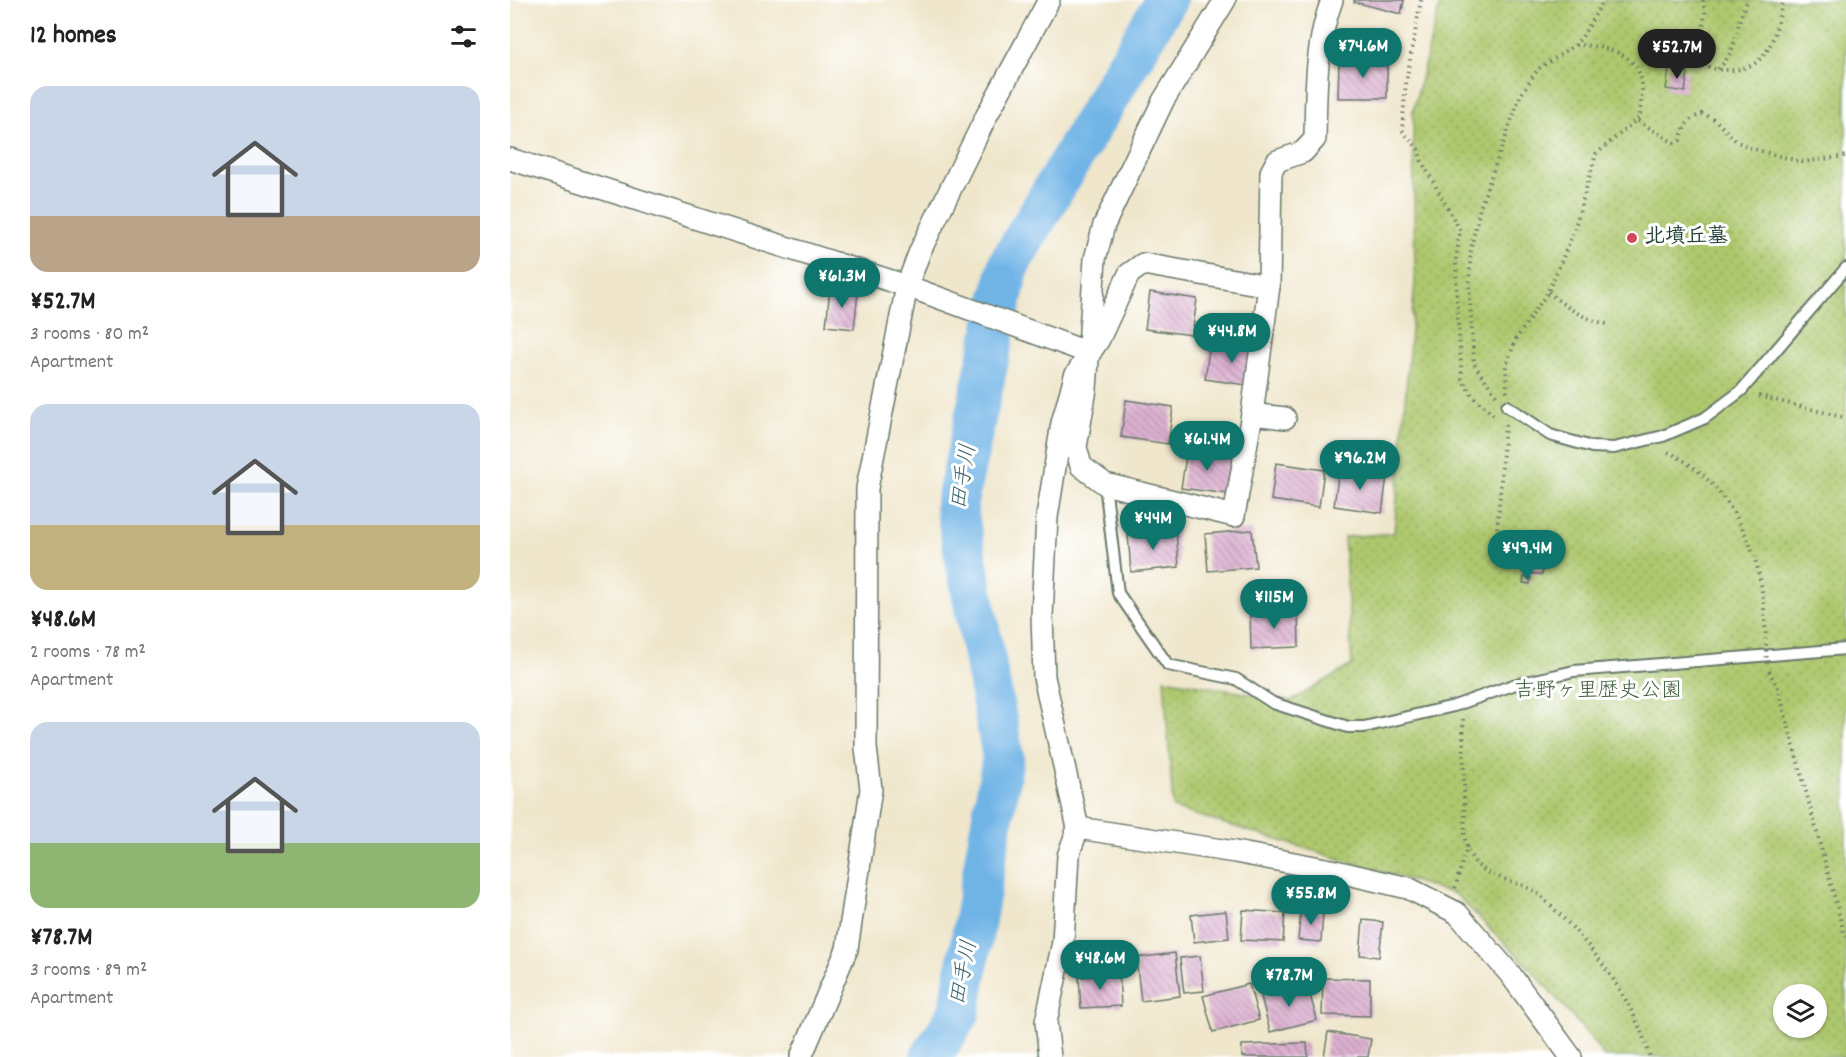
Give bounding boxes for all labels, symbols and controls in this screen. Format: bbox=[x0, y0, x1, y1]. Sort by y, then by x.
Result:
text: 12 homes bbox=[30, 18, 117, 55]
icon: filters bbox=[447, 20, 480, 53]
pin: ¥74.6M bbox=[1314, 28, 1412, 79]
pin: ¥52.7M bbox=[1628, 29, 1726, 80]
text: ¥74.6M bbox=[1338, 33, 1388, 61]
text: ¥52.7M bbox=[1652, 34, 1702, 62]
icon: home bbox=[201, 125, 309, 233]
place label: 北墳丘墓 bbox=[1644, 223, 1728, 253]
marker: 北墳丘墓 bbox=[1625, 231, 1639, 245]
pin: ¥61.3M bbox=[793, 258, 891, 309]
text: ¥61.3M bbox=[818, 263, 866, 291]
text: ¥52.7M bbox=[30, 284, 96, 321]
pin: ¥44.8M bbox=[1183, 313, 1281, 364]
text: ¥44.8M bbox=[1207, 318, 1257, 346]
text: 3 rooms · 80 m² bbox=[30, 321, 149, 349]
text: Apartment bbox=[30, 349, 113, 377]
pin: ¥61.4M bbox=[1158, 421, 1256, 472]
text: ¥61.4M bbox=[1183, 426, 1231, 454]
pin: ¥96.2M bbox=[1311, 440, 1409, 491]
water label: 田手川 bbox=[945, 442, 985, 512]
icon: home bbox=[201, 443, 309, 551]
text: ¥96.2M bbox=[1334, 445, 1386, 473]
pin: ¥44M bbox=[1117, 500, 1189, 551]
text: ¥44M bbox=[1134, 505, 1172, 533]
pin: ¥49.4M bbox=[1478, 530, 1576, 581]
text: ¥49.4M bbox=[1502, 535, 1552, 563]
pin: ¥115M bbox=[1232, 579, 1316, 630]
text: ¥115M bbox=[1254, 584, 1294, 612]
text: ¥48.6M bbox=[30, 602, 96, 639]
text: 2 rooms · 78 m² bbox=[30, 639, 146, 667]
text: Apartment bbox=[30, 667, 113, 695]
park label: 吉野ヶ里歴史公園 bbox=[1514, 677, 1682, 707]
icon: home bbox=[201, 761, 309, 869]
pin: ¥55.8M bbox=[1262, 875, 1360, 926]
text: ¥55.8M bbox=[1285, 880, 1337, 908]
text: ¥78.7M bbox=[30, 920, 92, 957]
water label: 田手川 bbox=[943, 938, 987, 1008]
pin: ¥48.6M bbox=[1051, 940, 1149, 991]
text: ¥48.6M bbox=[1075, 945, 1125, 973]
text: 3 rooms · 89 m² bbox=[30, 957, 147, 985]
pin: ¥78.7M bbox=[1240, 957, 1338, 1008]
text: ¥78.7M bbox=[1265, 962, 1313, 990]
map controls bbox=[1773, 984, 1827, 1038]
button: layers bbox=[1773, 984, 1827, 1038]
text: Apartment bbox=[30, 985, 113, 1013]

